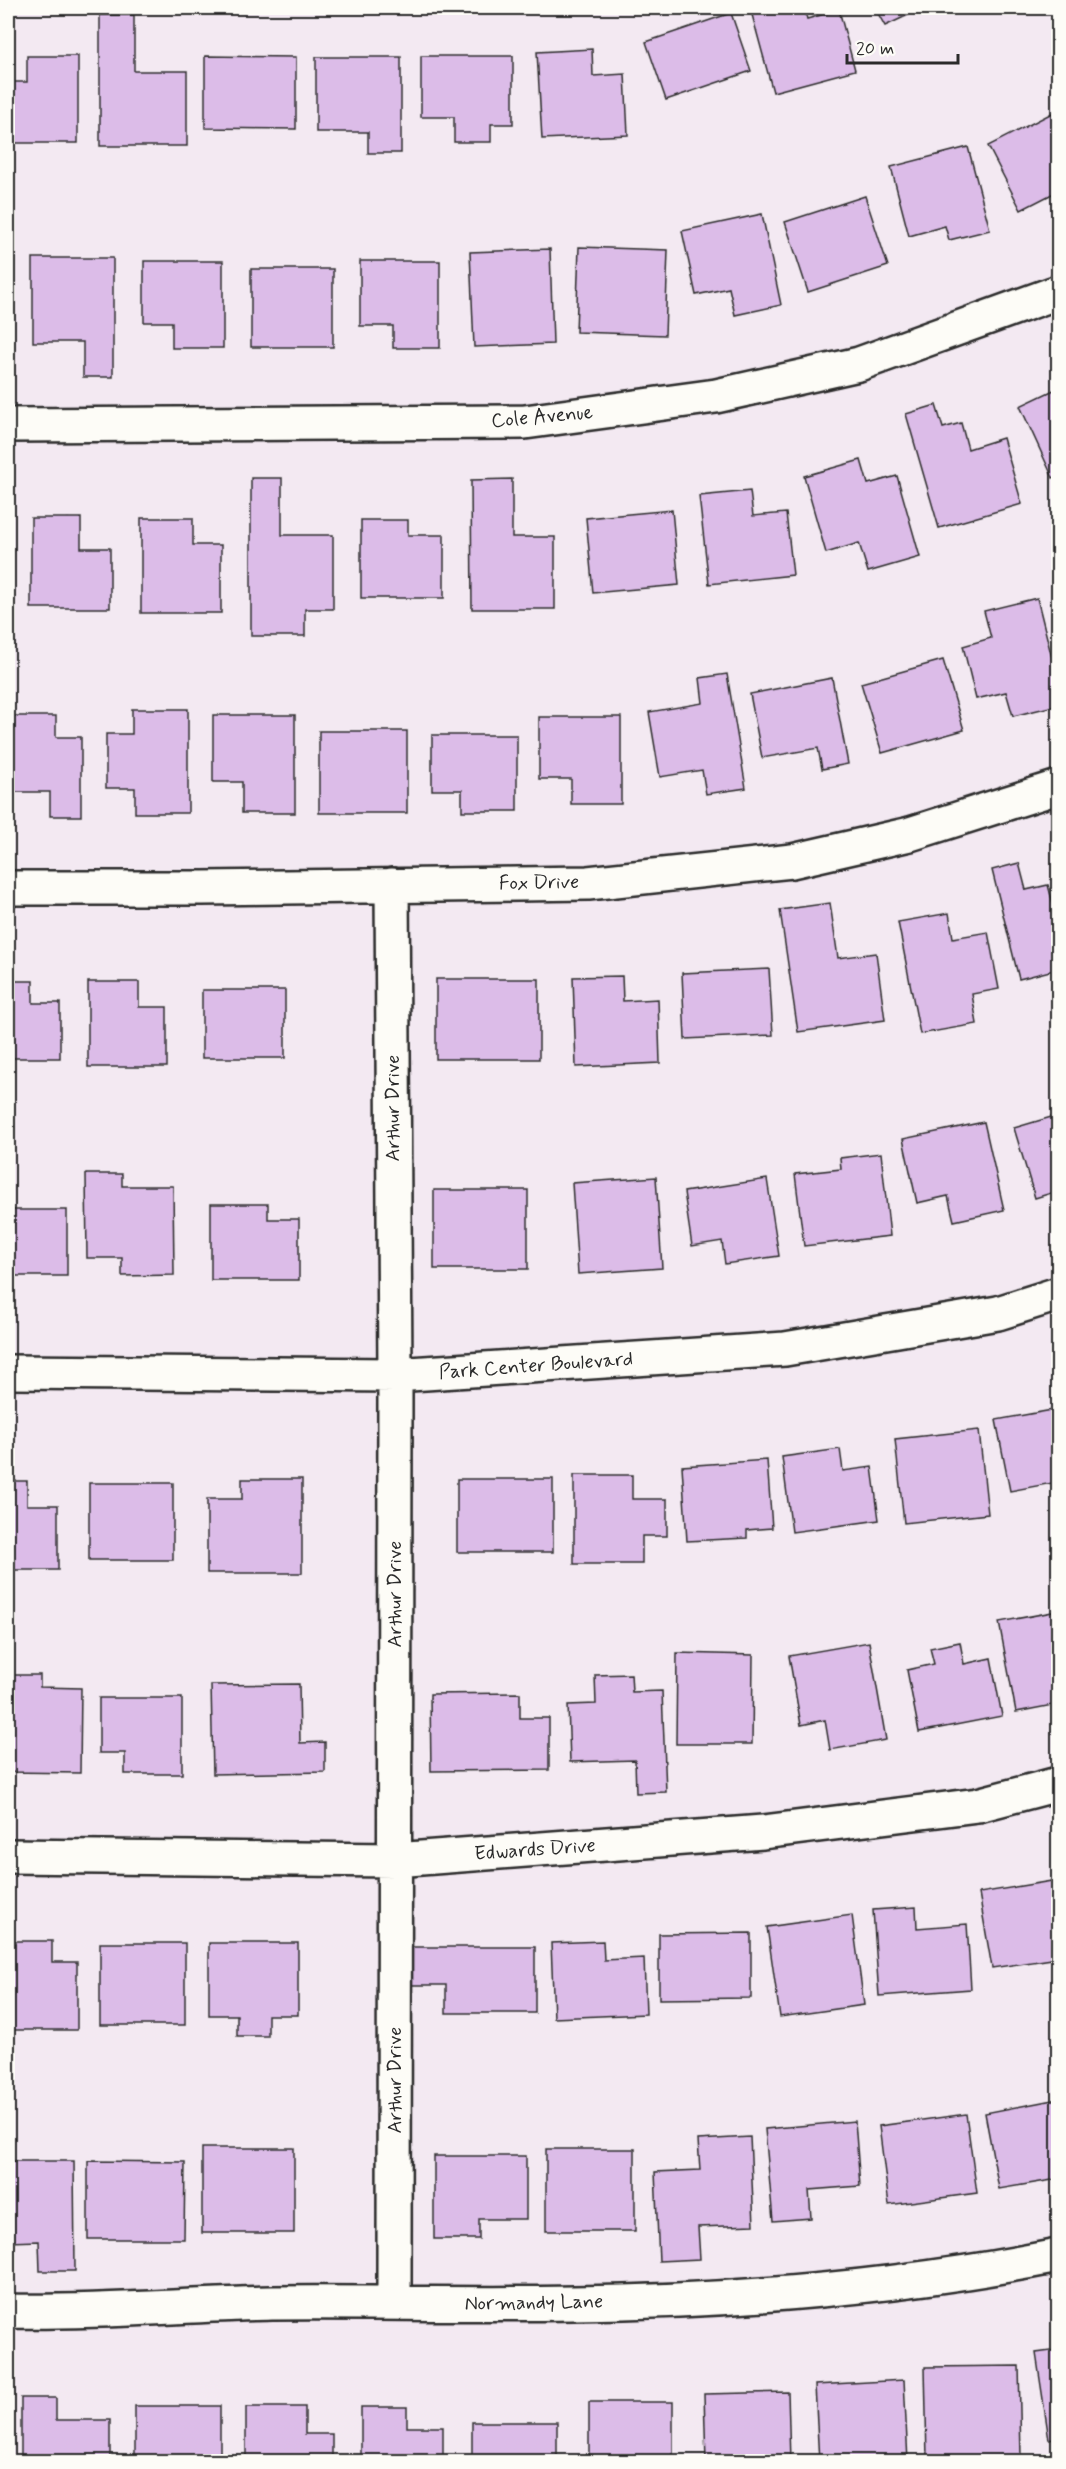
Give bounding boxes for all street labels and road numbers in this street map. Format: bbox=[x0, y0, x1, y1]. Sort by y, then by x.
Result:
street label: Cole Avenue bbox=[490, 399, 594, 435]
street label: Fox Drive bbox=[499, 869, 579, 897]
street label: Arthur Drive bbox=[380, 1055, 407, 1161]
street label: Park Center Boulevard bbox=[438, 1346, 634, 1386]
street label: Arthur Drive bbox=[382, 1541, 409, 1647]
street label: Edwards Drive bbox=[473, 1832, 597, 1868]
street label: Arthur Drive bbox=[382, 2027, 409, 2133]
street label: Normandy Lane bbox=[465, 2288, 603, 2318]

